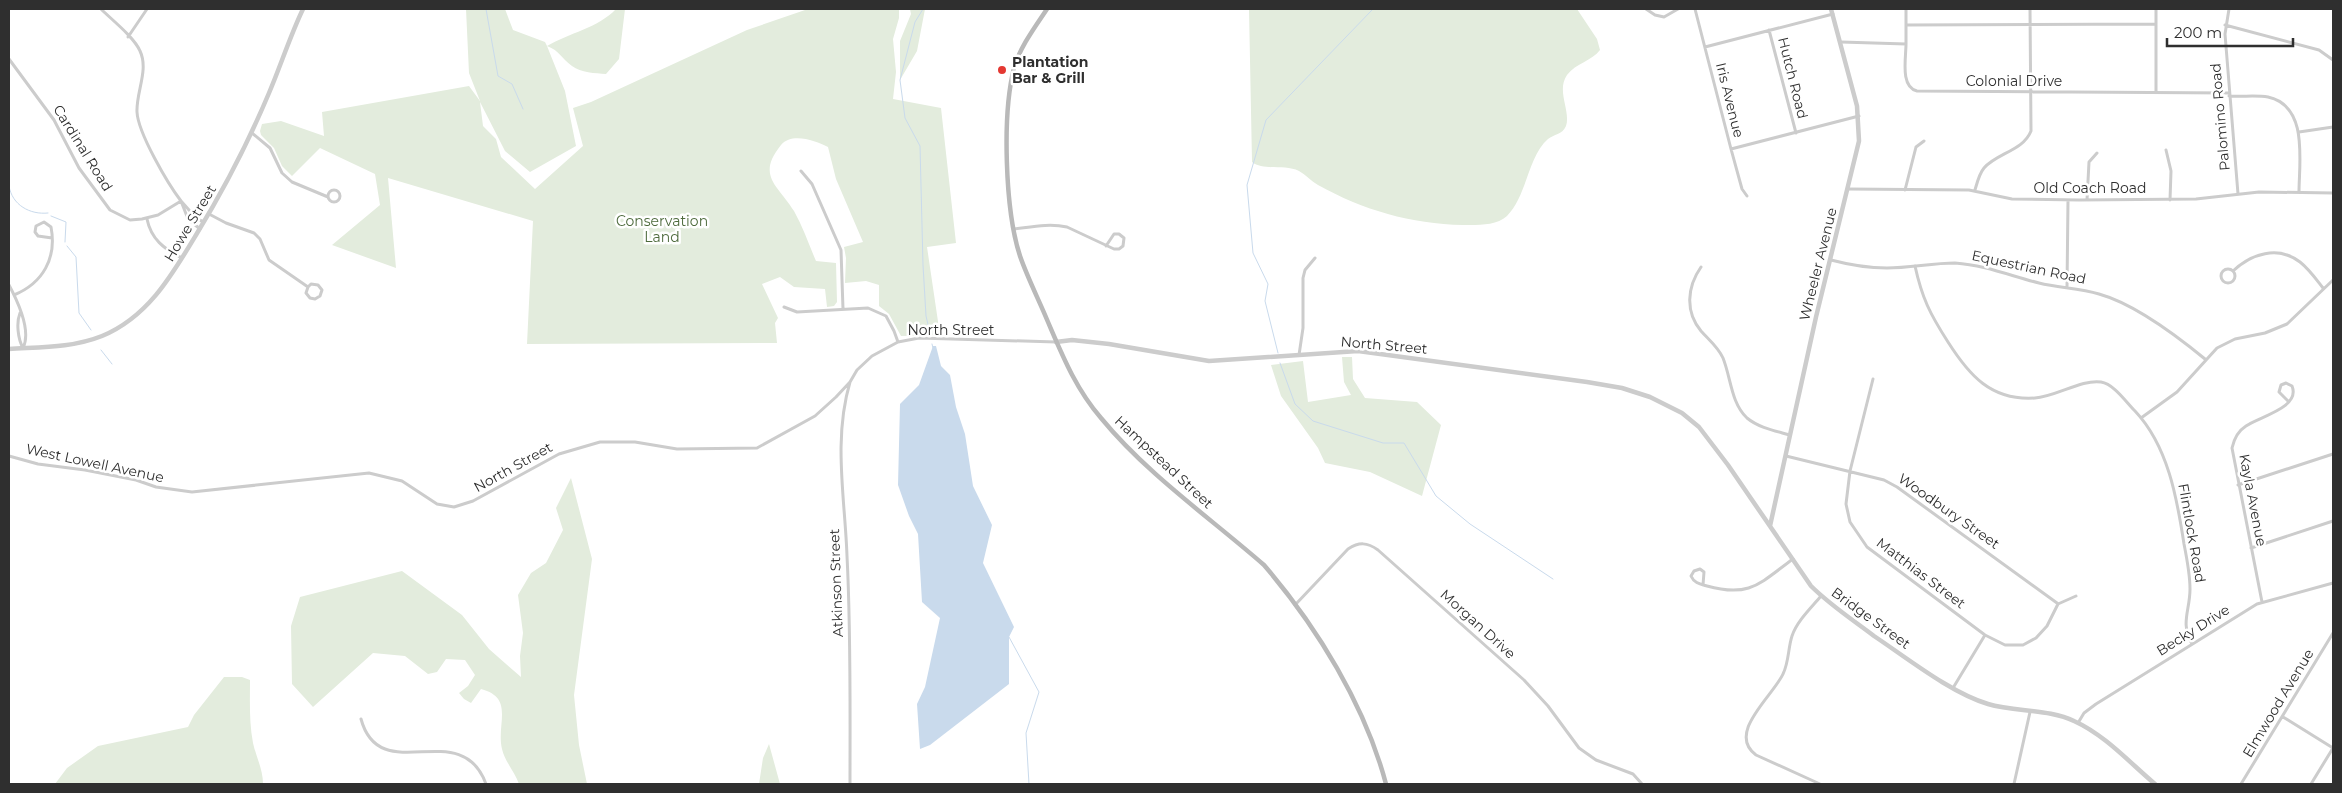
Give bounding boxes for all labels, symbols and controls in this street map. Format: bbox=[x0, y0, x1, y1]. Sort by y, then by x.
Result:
scale bar bbox=[2167, 15, 2293, 47]
text: 200 m bbox=[2174, 23, 2222, 42]
street label: Hutch Road bbox=[1774, 35, 1812, 121]
place label: Plantation Bar & Grill bbox=[1012, 53, 1088, 87]
street label: Iris Avenue bbox=[1712, 61, 1748, 139]
street label: Palomino Road bbox=[2206, 63, 2234, 171]
marker: Plantation Bar & Grill bbox=[996, 64, 1008, 76]
street label: Colonial Drive bbox=[1966, 72, 2062, 90]
street label: Cardinal Road bbox=[49, 101, 117, 195]
street label: Old Coach Road bbox=[2034, 179, 2146, 197]
street label: Howe Street bbox=[160, 181, 220, 265]
street label: Wheeler Avenue bbox=[1795, 206, 1841, 322]
park label: Conservation Land bbox=[616, 212, 708, 246]
street label: Equestrian Road bbox=[1970, 246, 2088, 288]
street label: North Street bbox=[907, 321, 995, 339]
street label: North Street bbox=[1340, 332, 1428, 358]
street label: Hampstead Street bbox=[1111, 412, 1217, 513]
street label: North Street bbox=[471, 438, 556, 496]
street label: West Lowell Avenue bbox=[24, 440, 166, 486]
street label: Kayla Avenue bbox=[2235, 452, 2271, 548]
street label: Woodbury Street bbox=[1895, 469, 2004, 553]
street label: Flintlock Road bbox=[2174, 482, 2210, 584]
street label: Atkinson Street bbox=[825, 528, 847, 637]
street label: Matthias Street bbox=[1873, 534, 1969, 613]
street label: Bridge Street bbox=[1828, 583, 1914, 653]
street label: Morgan Drive bbox=[1437, 585, 1519, 663]
street label: Becky Drive bbox=[2153, 600, 2233, 660]
street label: Elmwood Avenue bbox=[2238, 645, 2318, 761]

